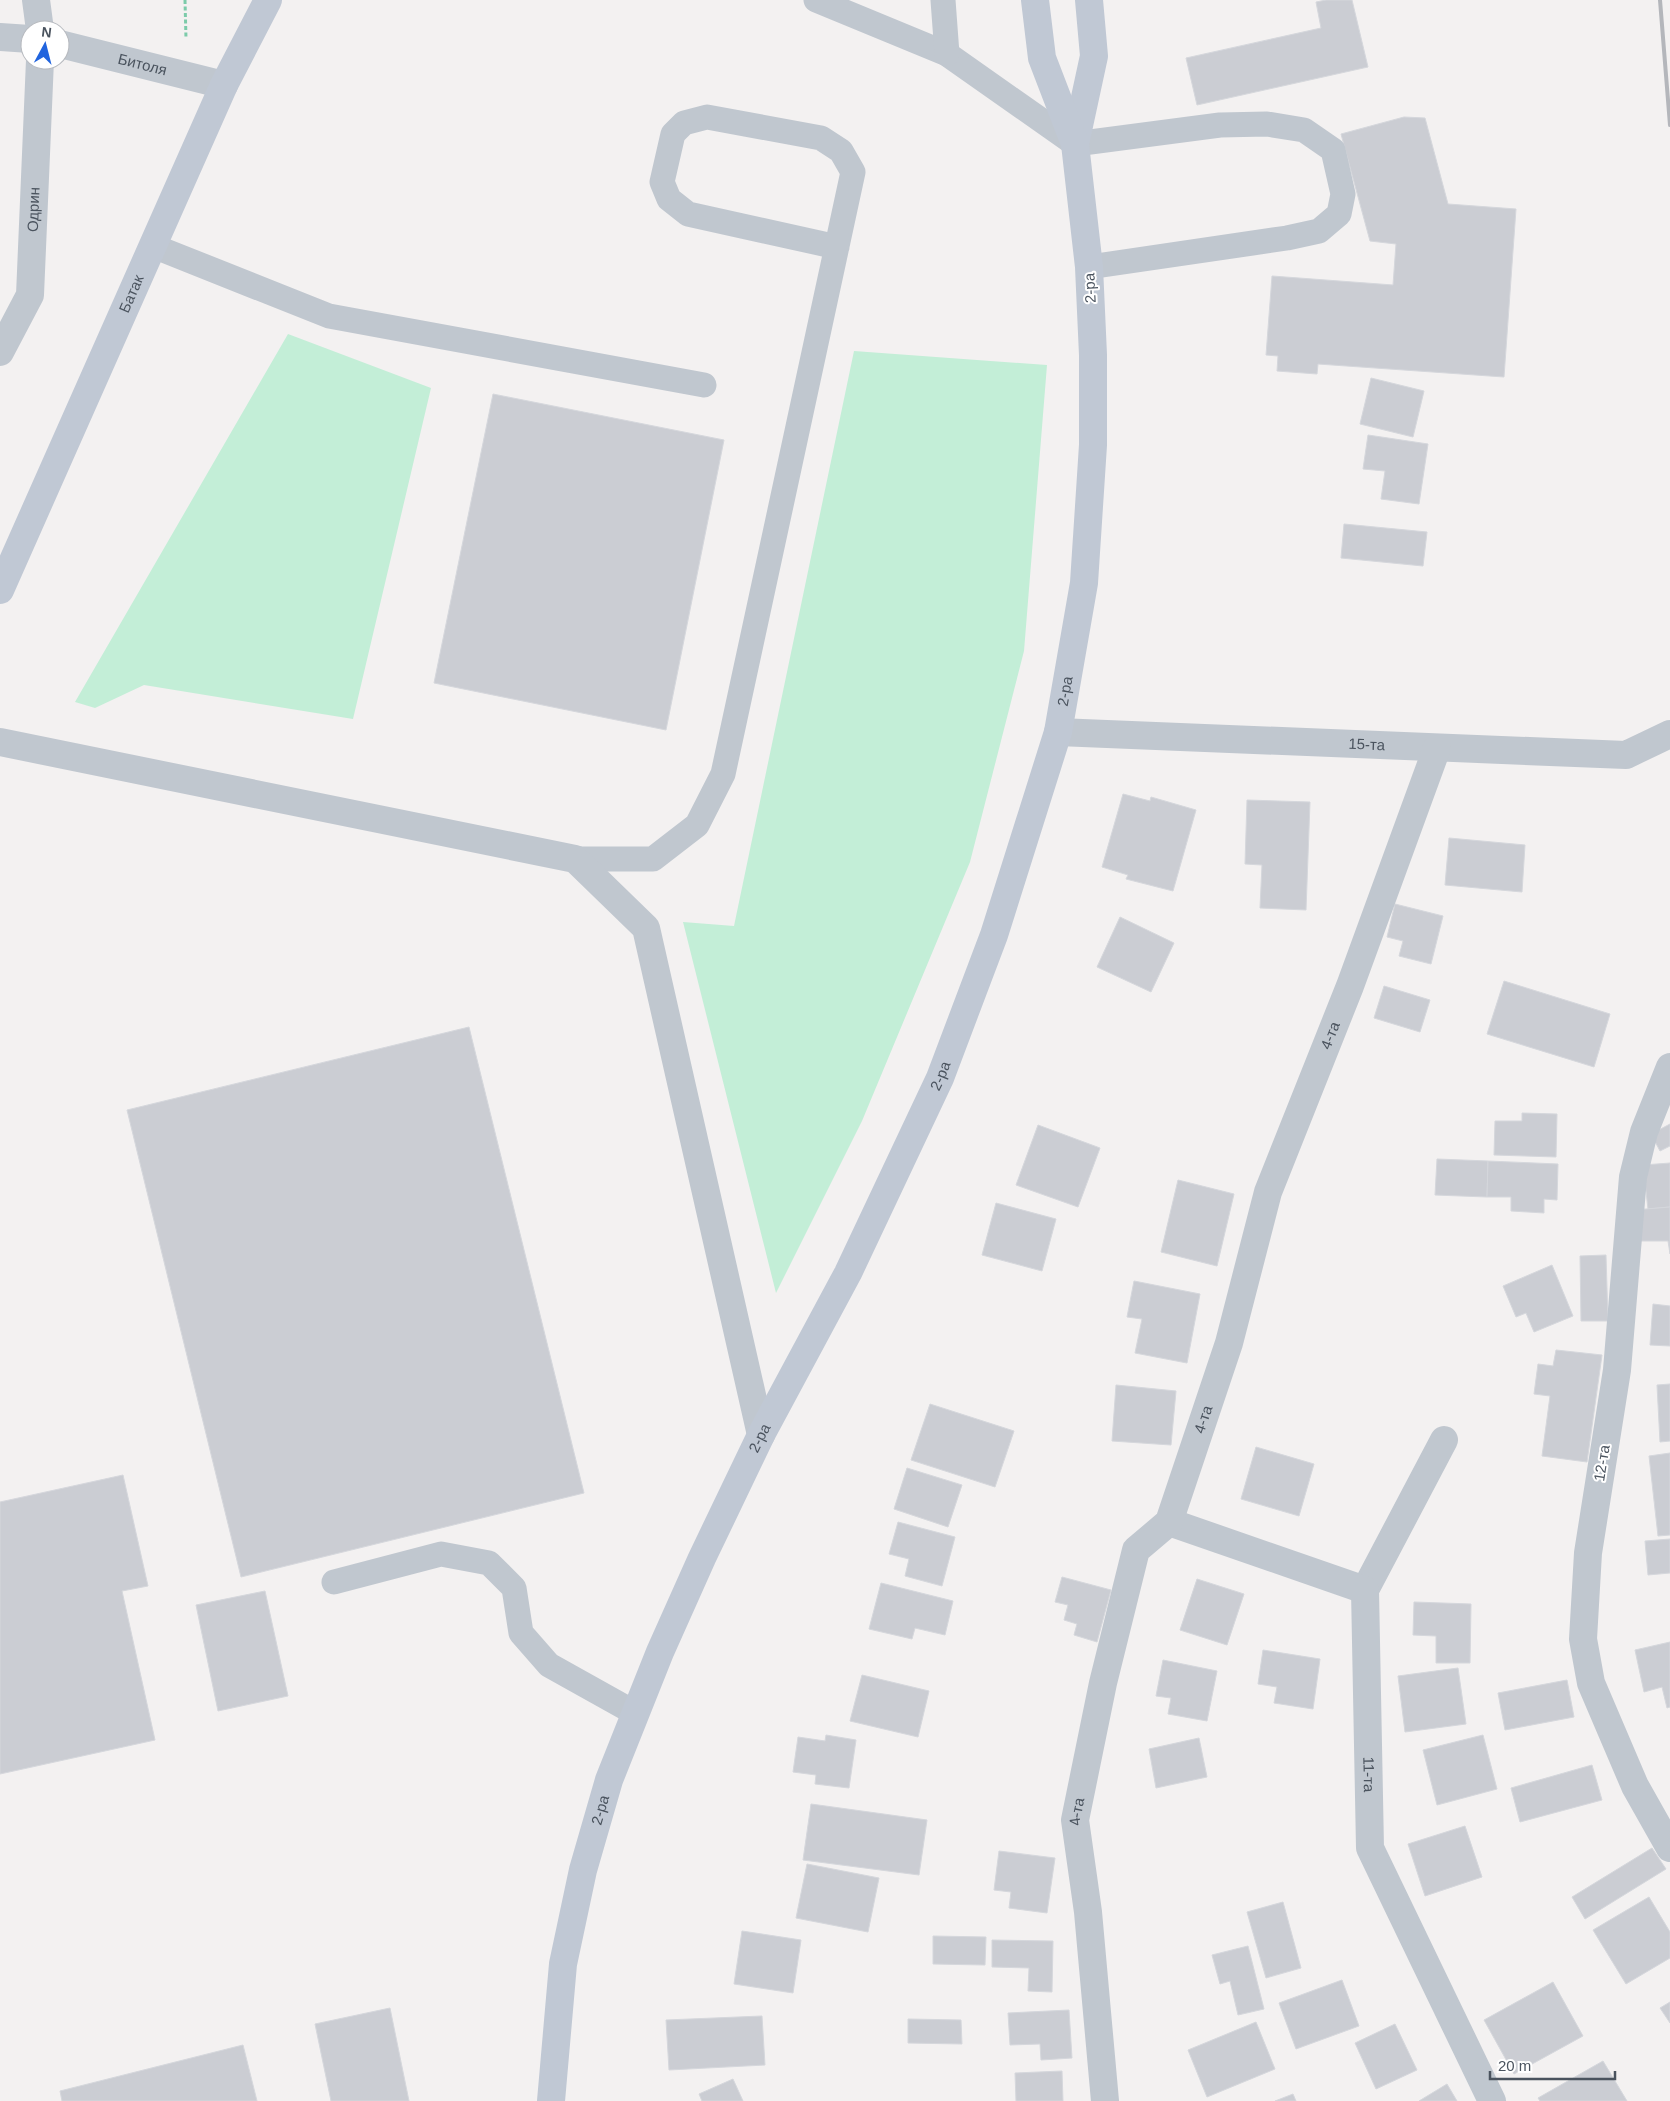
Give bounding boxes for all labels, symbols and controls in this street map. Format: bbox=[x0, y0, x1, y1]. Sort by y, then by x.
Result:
north arrow bbox=[20, 20, 70, 70]
text: N bbox=[41, 24, 53, 41]
street label: Битоля bbox=[116, 50, 169, 78]
street label: Одрин bbox=[24, 187, 43, 232]
street label: Батак bbox=[115, 272, 147, 315]
street label: 2-ра bbox=[1080, 272, 1099, 303]
street label: 2-ра bbox=[1054, 674, 1076, 707]
street label: 15-та bbox=[1348, 735, 1386, 753]
street label: 4-та bbox=[1317, 1018, 1343, 1052]
street label: 2-ра bbox=[926, 1058, 954, 1093]
street label: 4-та bbox=[1190, 1402, 1216, 1435]
street label: 2-ра bbox=[745, 1420, 774, 1455]
street label: 12-та bbox=[1590, 1443, 1613, 1482]
street label: 11-та bbox=[1360, 1756, 1378, 1793]
street label: 2-ра bbox=[587, 1793, 612, 1827]
street label: 4-та bbox=[1066, 1795, 1087, 1827]
scale bar bbox=[1490, 2048, 1615, 2080]
text: 20 m bbox=[1498, 2057, 1531, 2074]

